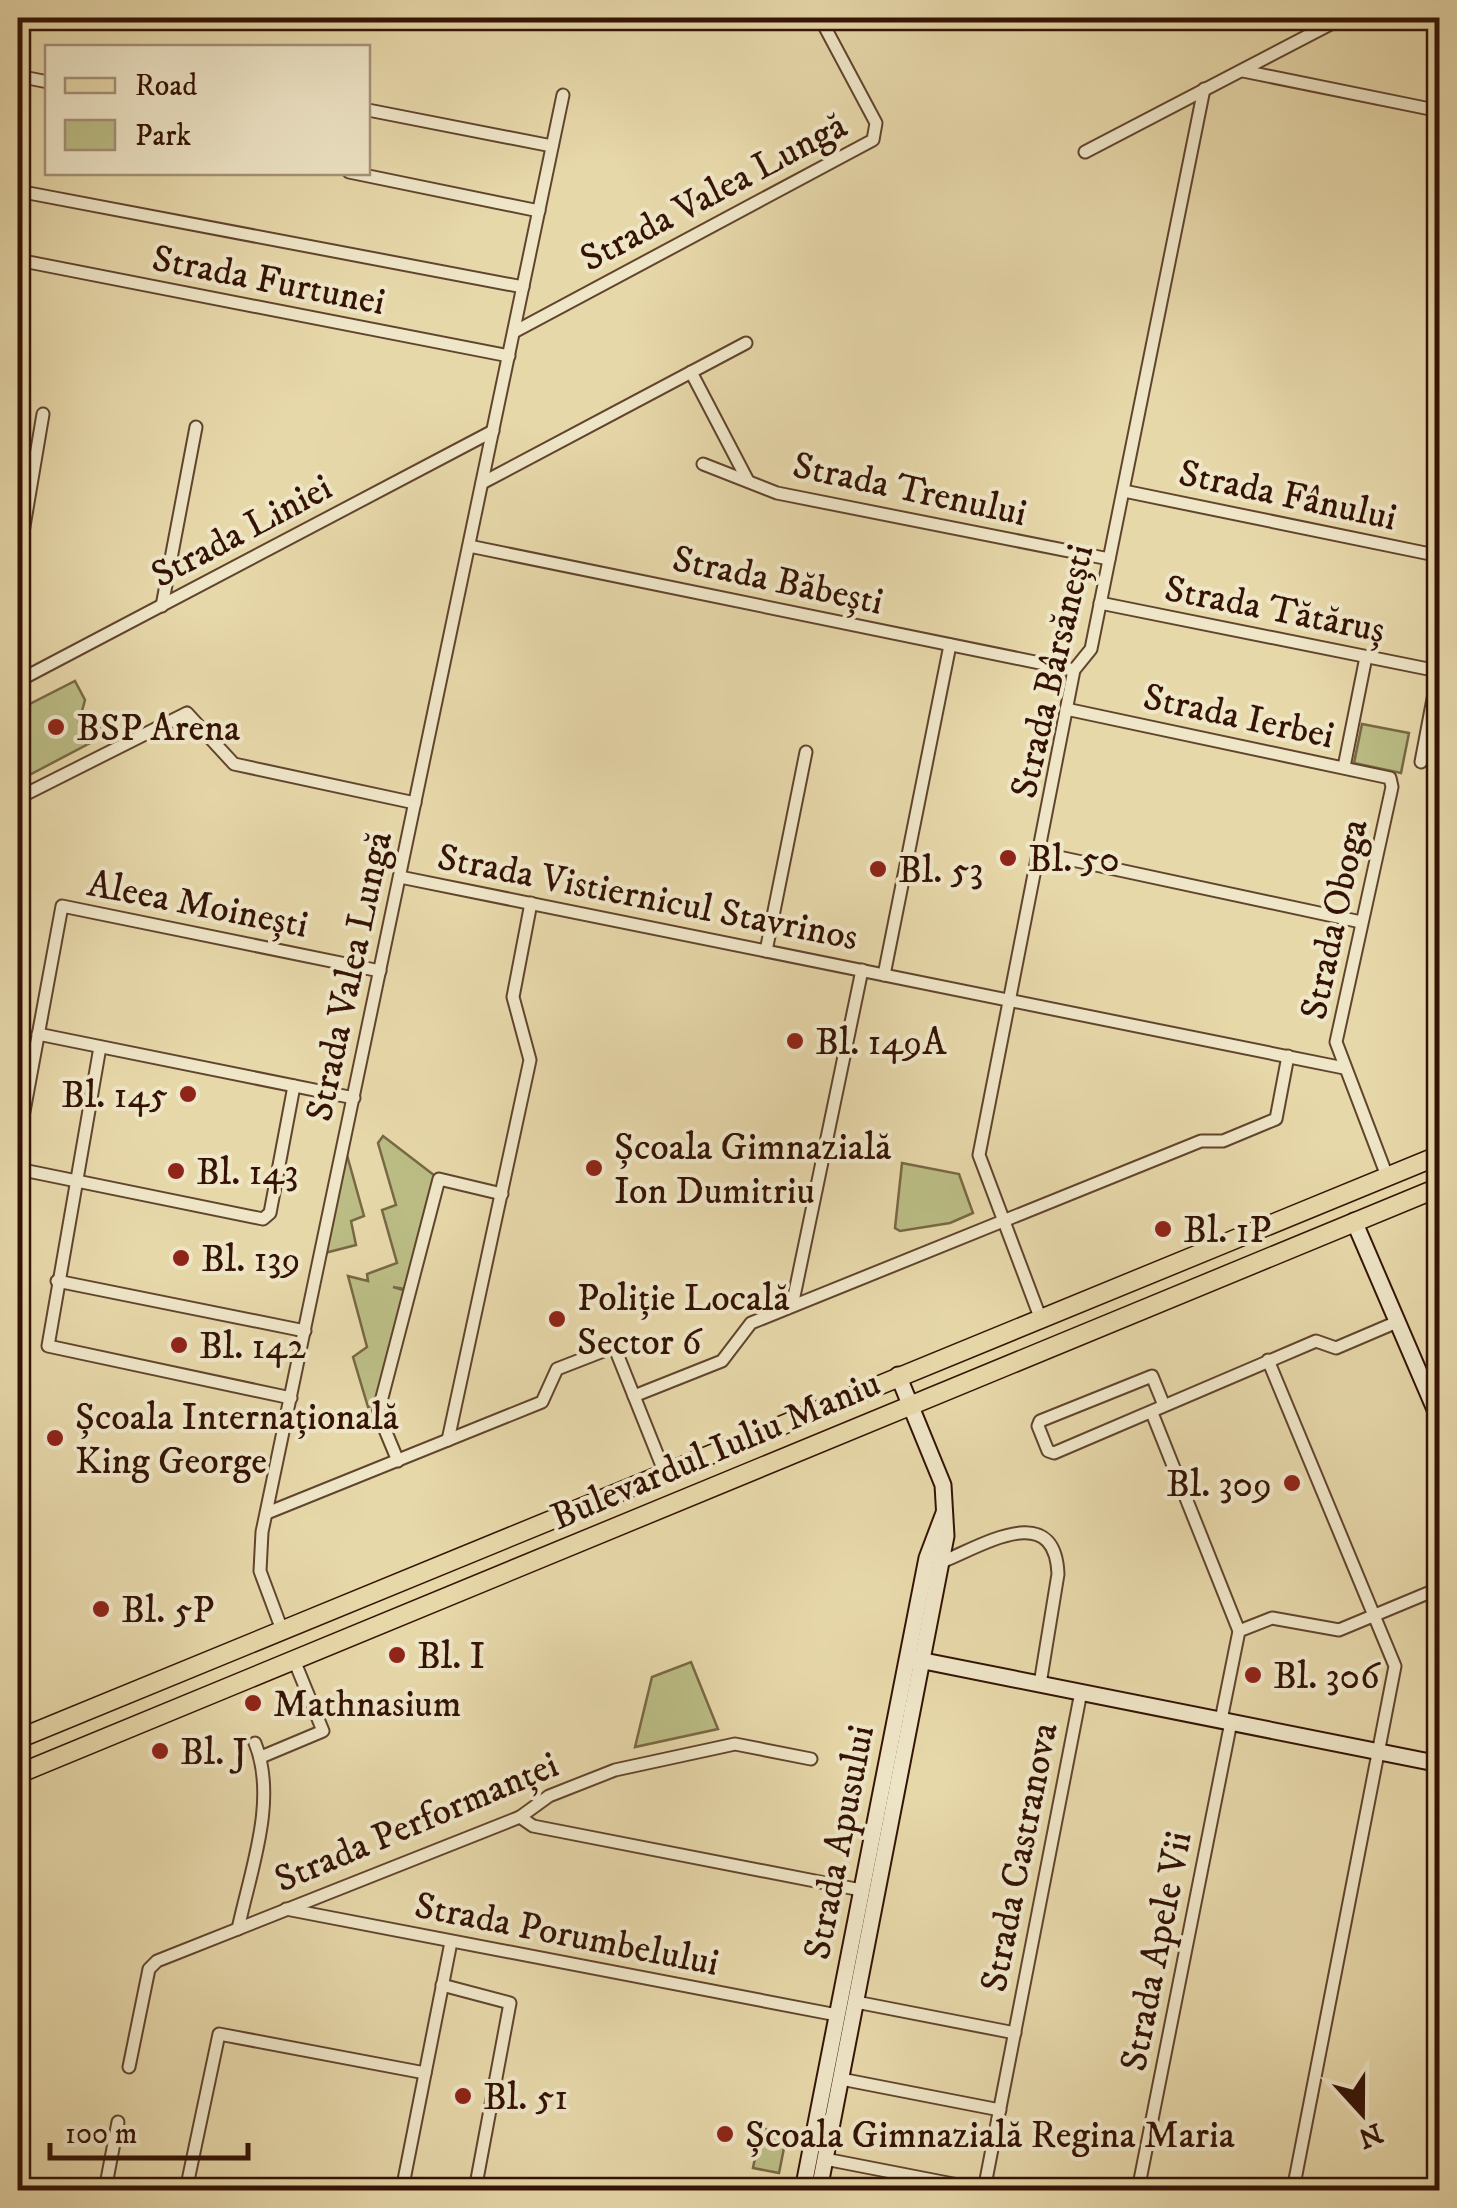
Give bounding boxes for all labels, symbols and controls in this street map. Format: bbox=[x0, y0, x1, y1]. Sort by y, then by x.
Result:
legend bbox=[45, 45, 370, 175]
text: Road bbox=[135, 68, 197, 105]
street label: Strada Valea Lungă bbox=[572, 102, 855, 283]
text: Park bbox=[135, 118, 191, 155]
street label: Strada Furtunei bbox=[148, 235, 389, 327]
street label: Strada Trenului bbox=[788, 442, 1031, 538]
street label: Strada Fânului bbox=[1174, 449, 1401, 542]
street label: Strada Liniei bbox=[143, 464, 341, 599]
street label: Strada Băbești bbox=[668, 535, 887, 627]
street label: Strada Bârsănești bbox=[1000, 540, 1105, 803]
street label: Strada Tătăruș bbox=[1160, 565, 1389, 655]
street label: Strada Ierbei bbox=[1139, 673, 1338, 761]
place label: BSP Arena bbox=[76, 705, 240, 753]
marker: BSP Arena bbox=[45, 716, 67, 738]
street label: Strada Oboga bbox=[1290, 815, 1380, 1024]
street label: Strada Valea Lungă bbox=[296, 827, 404, 1126]
street label: Strada Vistiernicul Stavrinos bbox=[433, 834, 862, 962]
place label: Bl. 50 bbox=[1028, 836, 1120, 884]
place label: Bl. 53 bbox=[898, 847, 983, 895]
marker: Bl. 50 bbox=[997, 847, 1019, 869]
marker: Bl. 53 bbox=[867, 858, 889, 880]
street label: Aleea Moinești bbox=[83, 860, 312, 950]
place label: Bl. 149A bbox=[815, 1019, 947, 1067]
marker: Bl. 149A bbox=[784, 1030, 806, 1052]
place label: Bl. 145 bbox=[61, 1072, 168, 1120]
marker: Bl. 145 bbox=[177, 1083, 199, 1105]
place label: Școala Gimnazială Ion Dumitriu bbox=[614, 1124, 892, 1216]
place label: Bl. 143 bbox=[196, 1149, 298, 1197]
marker: Școala Gimnazială Ion Dumitriu bbox=[583, 1157, 605, 1179]
marker: Bl. 143 bbox=[165, 1160, 187, 1182]
place label: Bl. 1P bbox=[1183, 1207, 1271, 1255]
marker: Bl. 1P bbox=[1152, 1218, 1174, 1240]
place label: Bl. 139 bbox=[201, 1236, 301, 1284]
marker: Bl. 139 bbox=[170, 1247, 192, 1269]
place label: Poliție Locală Sector 6 bbox=[577, 1275, 790, 1367]
marker: Poliție Locală Sector 6 bbox=[546, 1308, 568, 1330]
place label: Bl. 142 bbox=[199, 1323, 306, 1371]
marker: Bl. 142 bbox=[168, 1334, 190, 1356]
street label: Bulevardul Iuliu Maniu bbox=[544, 1360, 888, 1542]
place label: Școala Internațională King George bbox=[75, 1394, 399, 1486]
marker: Școala Internațională King George bbox=[44, 1427, 66, 1449]
place label: Bl. 309 bbox=[1166, 1461, 1272, 1509]
marker: Bl. 309 bbox=[1281, 1472, 1303, 1494]
place label: Bl. 5P bbox=[121, 1587, 214, 1635]
marker: Bl. 5P bbox=[90, 1598, 112, 1620]
place label: Bl. I bbox=[417, 1633, 485, 1681]
marker: Bl. I bbox=[386, 1644, 408, 1666]
place label: Bl. 306 bbox=[1273, 1653, 1381, 1701]
marker: Bl. 306 bbox=[1242, 1664, 1264, 1686]
place label: Mathnasium bbox=[273, 1681, 461, 1729]
marker: Mathnasium bbox=[242, 1692, 264, 1714]
street label: Strada Castranova bbox=[970, 1719, 1070, 1996]
street label: Strada Apusului bbox=[794, 1721, 886, 1964]
place label: Bl. J bbox=[180, 1729, 248, 1777]
marker: Bl. J bbox=[149, 1740, 171, 1762]
street label: Strada Performanței bbox=[268, 1741, 566, 1904]
street label: Strada Apele Vii bbox=[1110, 1827, 1204, 2075]
street label: Strada Porumbelului bbox=[410, 1882, 723, 1988]
north arrow bbox=[1312, 2063, 1412, 2163]
place label: Bl. 51 bbox=[483, 2074, 568, 2122]
marker: Bl. 51 bbox=[452, 2085, 474, 2107]
scale bar bbox=[50, 2098, 248, 2160]
place label: Școala Gimnazială Regina Maria bbox=[745, 2112, 1235, 2160]
text: N bbox=[1353, 2114, 1387, 2155]
text: 100 m bbox=[65, 2116, 137, 2153]
marker: Școala Gimnazială Regina Maria bbox=[714, 2123, 736, 2145]

